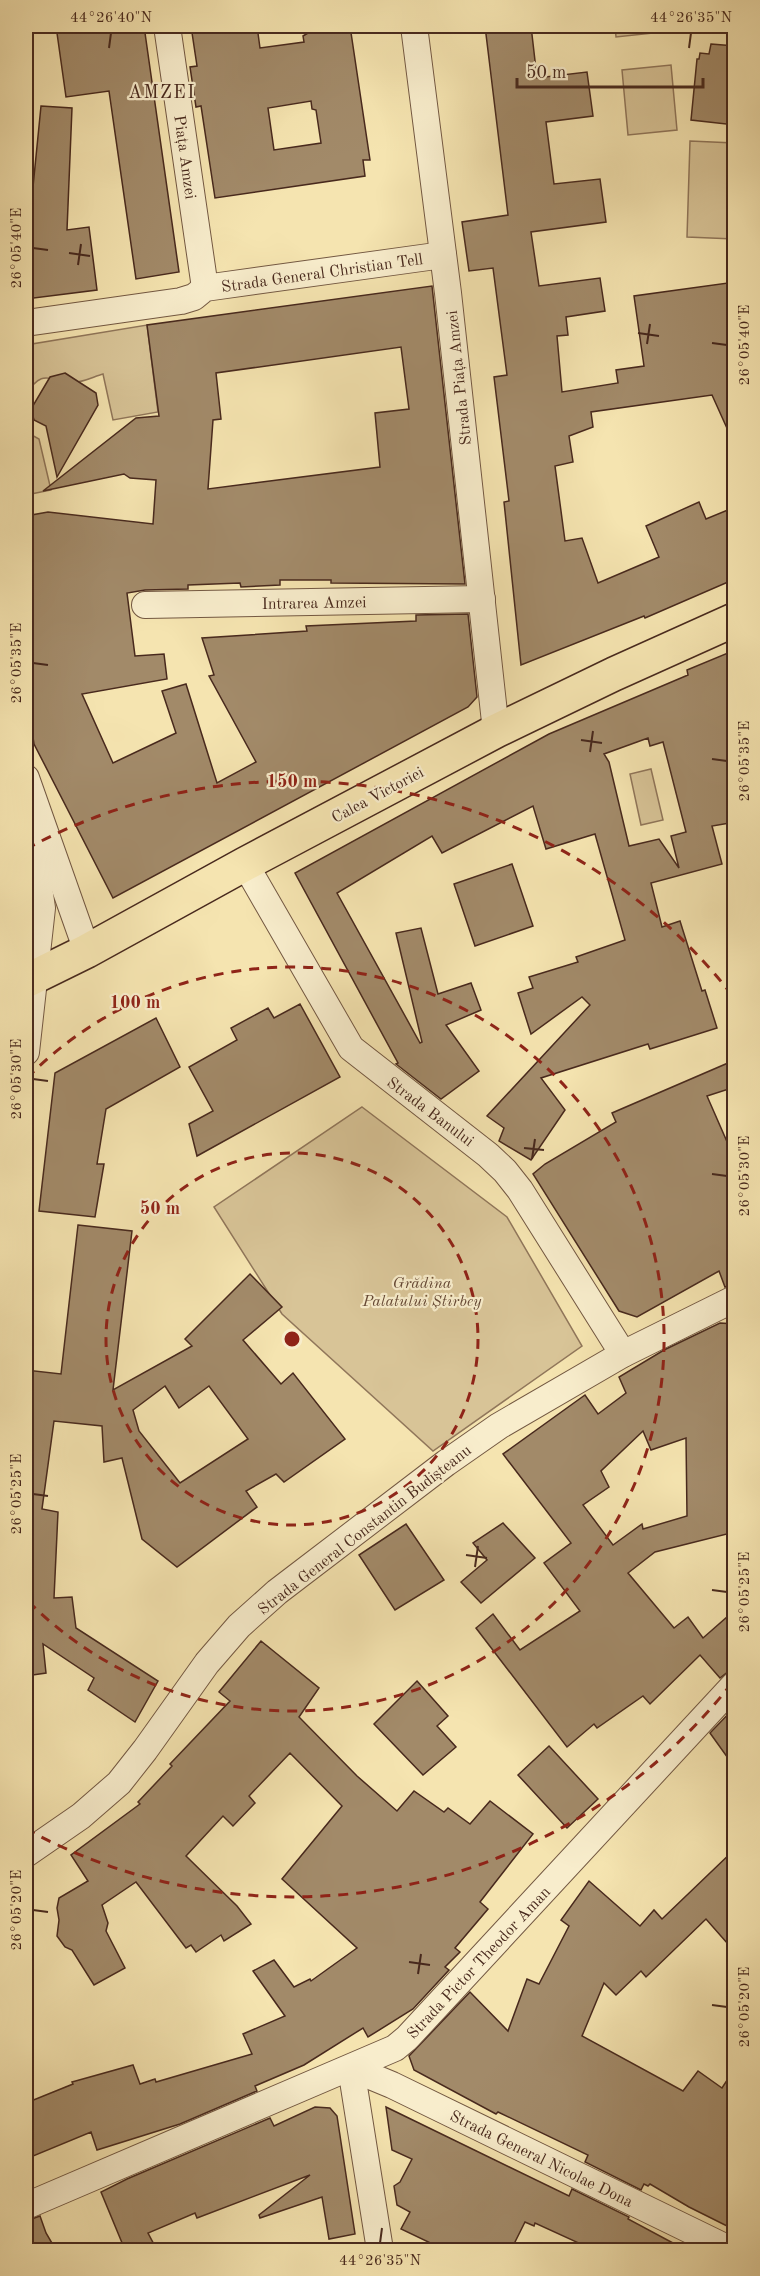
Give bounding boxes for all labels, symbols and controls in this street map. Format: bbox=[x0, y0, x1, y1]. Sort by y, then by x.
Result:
text: 44°26'40"N bbox=[70, 11, 152, 26]
text: 44°26'35"N bbox=[650, 11, 732, 26]
scale bar bbox=[517, 51, 703, 89]
text: 50 m bbox=[526, 64, 566, 82]
district label: AMZEI bbox=[128, 84, 196, 102]
street label: Piața Amzei bbox=[169, 114, 198, 200]
text: 26°05'40"E bbox=[10, 208, 25, 288]
street label: Strada General Christian Tell bbox=[220, 252, 424, 296]
text: 26°05'40"E bbox=[738, 305, 753, 385]
street label: Strada Piața Amzei bbox=[445, 309, 476, 446]
street label: Intrarea Amzei bbox=[261, 595, 367, 613]
text: 26°05'35"E bbox=[10, 623, 25, 703]
text: 26°05'35"E bbox=[738, 721, 753, 801]
street label: Calea Victoriei bbox=[329, 765, 427, 827]
text: 150 m bbox=[267, 773, 317, 791]
text: 100 m bbox=[110, 994, 160, 1012]
text: 26°05'30"E bbox=[10, 1039, 25, 1119]
street label: Strada Banului bbox=[383, 1075, 476, 1150]
text: 26°05'30"E bbox=[738, 1136, 753, 1216]
text: 50 m bbox=[140, 1200, 180, 1218]
park label: Grădina Palatului Știrbey bbox=[361, 1276, 482, 1310]
centre of rings bbox=[282, 1329, 302, 1349]
street label: Strada General Constantin Budișteanu bbox=[256, 1442, 476, 1619]
text: 26°05'25"E bbox=[10, 1454, 25, 1534]
text: 26°05'25"E bbox=[738, 1552, 753, 1632]
text: 26°05'20"E bbox=[10, 1870, 25, 1950]
street label: Strada Pictor Theodor Aman bbox=[405, 1884, 554, 2043]
text: 26°05'20"E bbox=[738, 1967, 753, 2047]
street label: Strada General Nicolae Dona bbox=[447, 2108, 635, 2211]
text: 44°26'35"N bbox=[339, 2254, 421, 2269]

